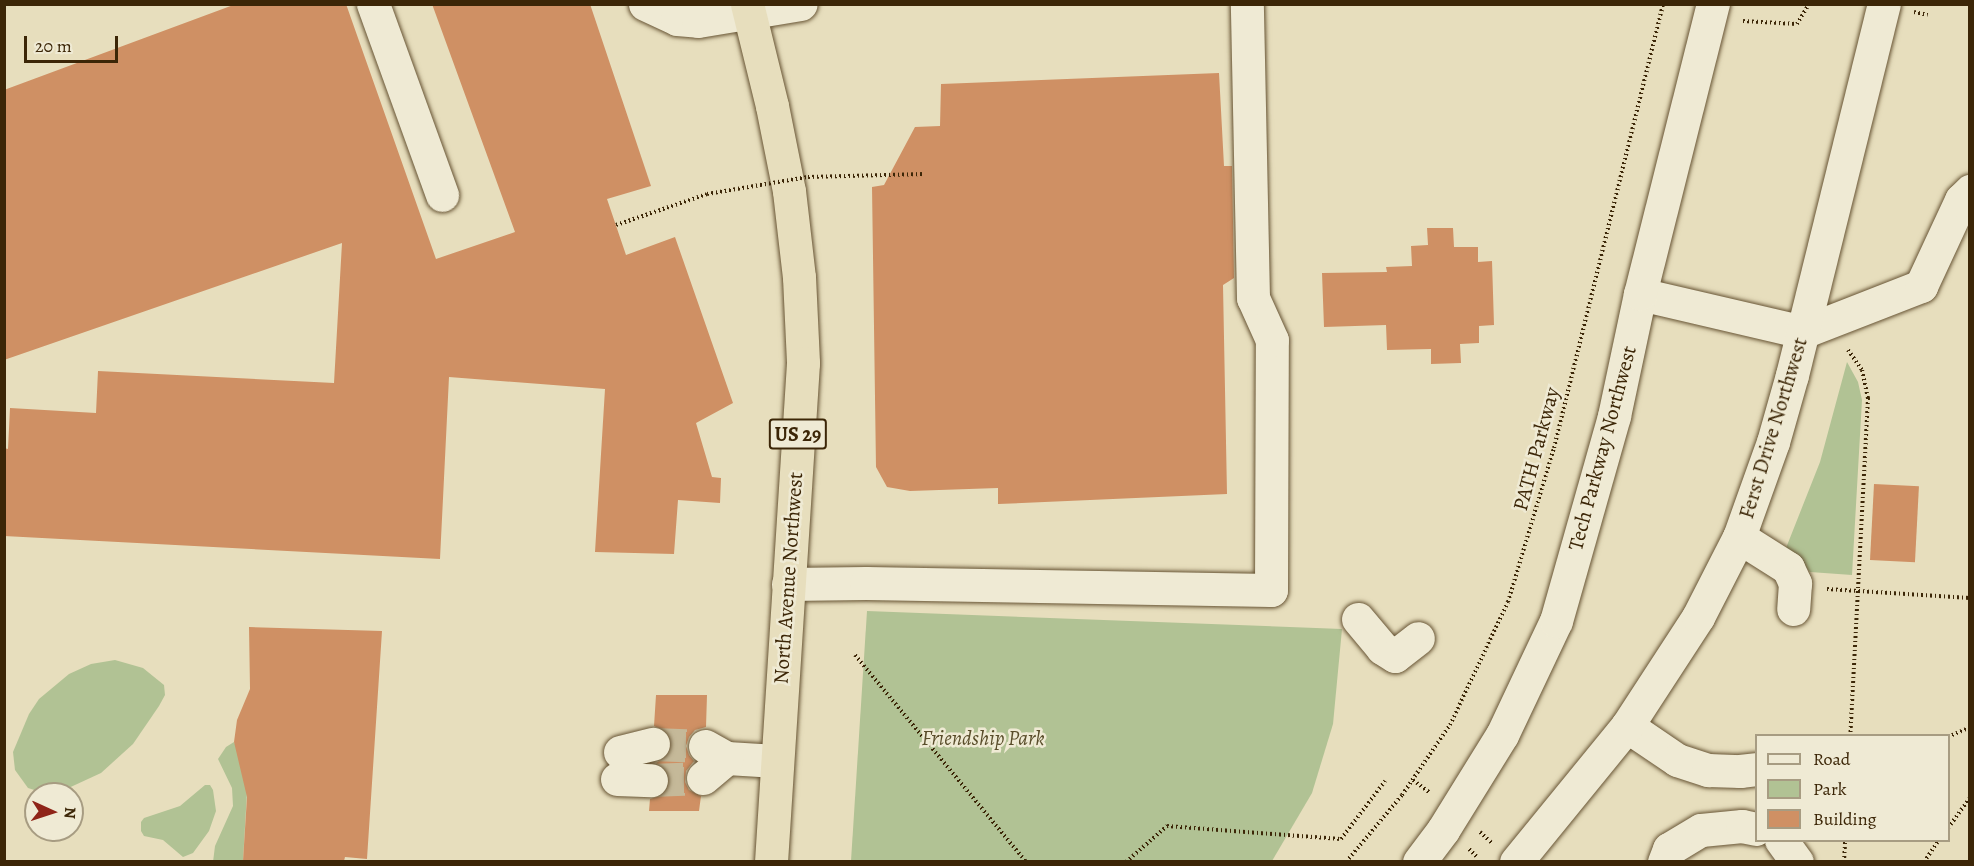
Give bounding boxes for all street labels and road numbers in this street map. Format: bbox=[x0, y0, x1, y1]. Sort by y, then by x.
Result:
street label: Ferst Drive Northwest bbox=[1733, 334, 1813, 522]
street label: Tech Parkway Northwest bbox=[1563, 343, 1641, 553]
street label: PATH Parkway bbox=[1507, 384, 1565, 514]
road number: US 29 bbox=[768, 417, 828, 451]
street label: North Avenue Northwest bbox=[768, 471, 808, 685]

